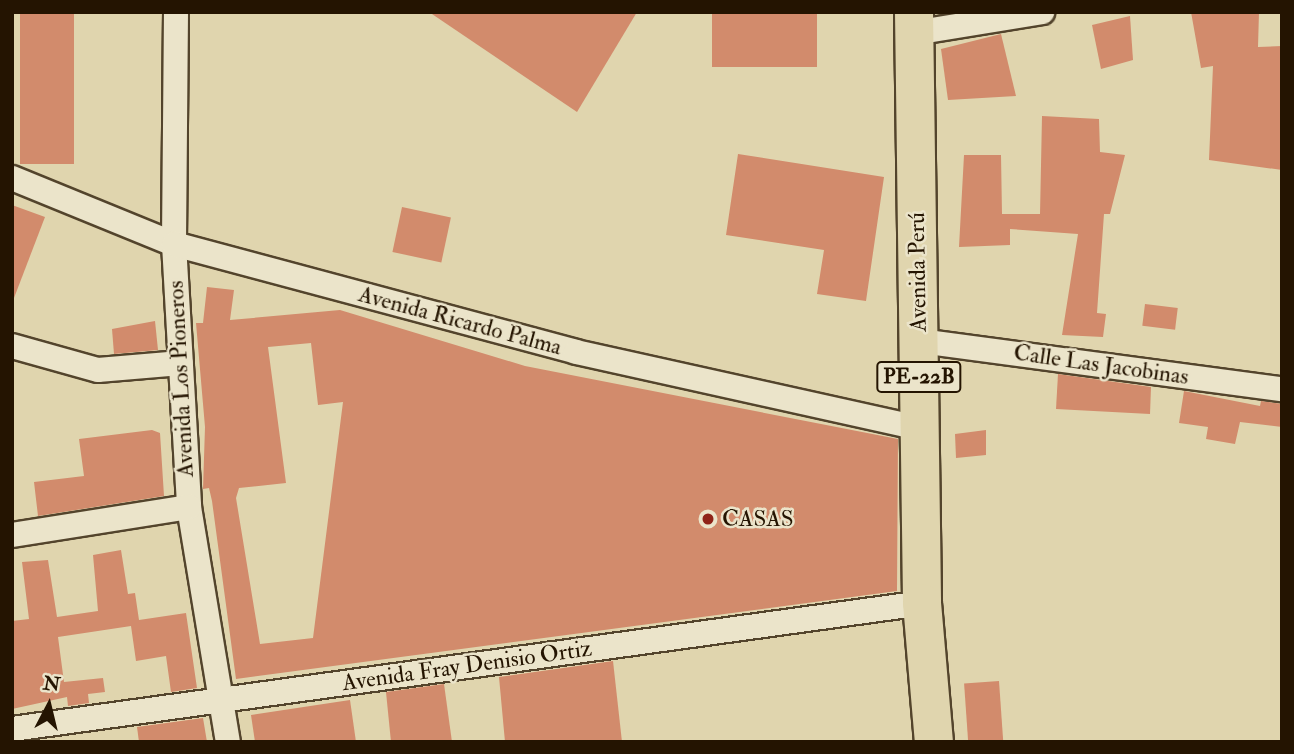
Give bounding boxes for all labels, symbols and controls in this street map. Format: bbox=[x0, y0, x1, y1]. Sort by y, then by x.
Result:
street label: Avenida Perú bbox=[903, 212, 933, 332]
street label: Avenida Los Pioneros bbox=[162, 280, 200, 478]
street label: Avenida Ricardo Palma bbox=[355, 281, 565, 361]
street label: Calle Las Jacobinas bbox=[1012, 339, 1190, 391]
road number: PE-22B bbox=[875, 360, 963, 394]
place label: CASAS bbox=[722, 505, 794, 533]
marker: CASAS bbox=[700, 511, 716, 527]
street label: Avenida Fray Denisio Ortiz bbox=[341, 635, 593, 697]
north arrow bbox=[14, 670, 84, 740]
text: N bbox=[42, 671, 61, 697]

